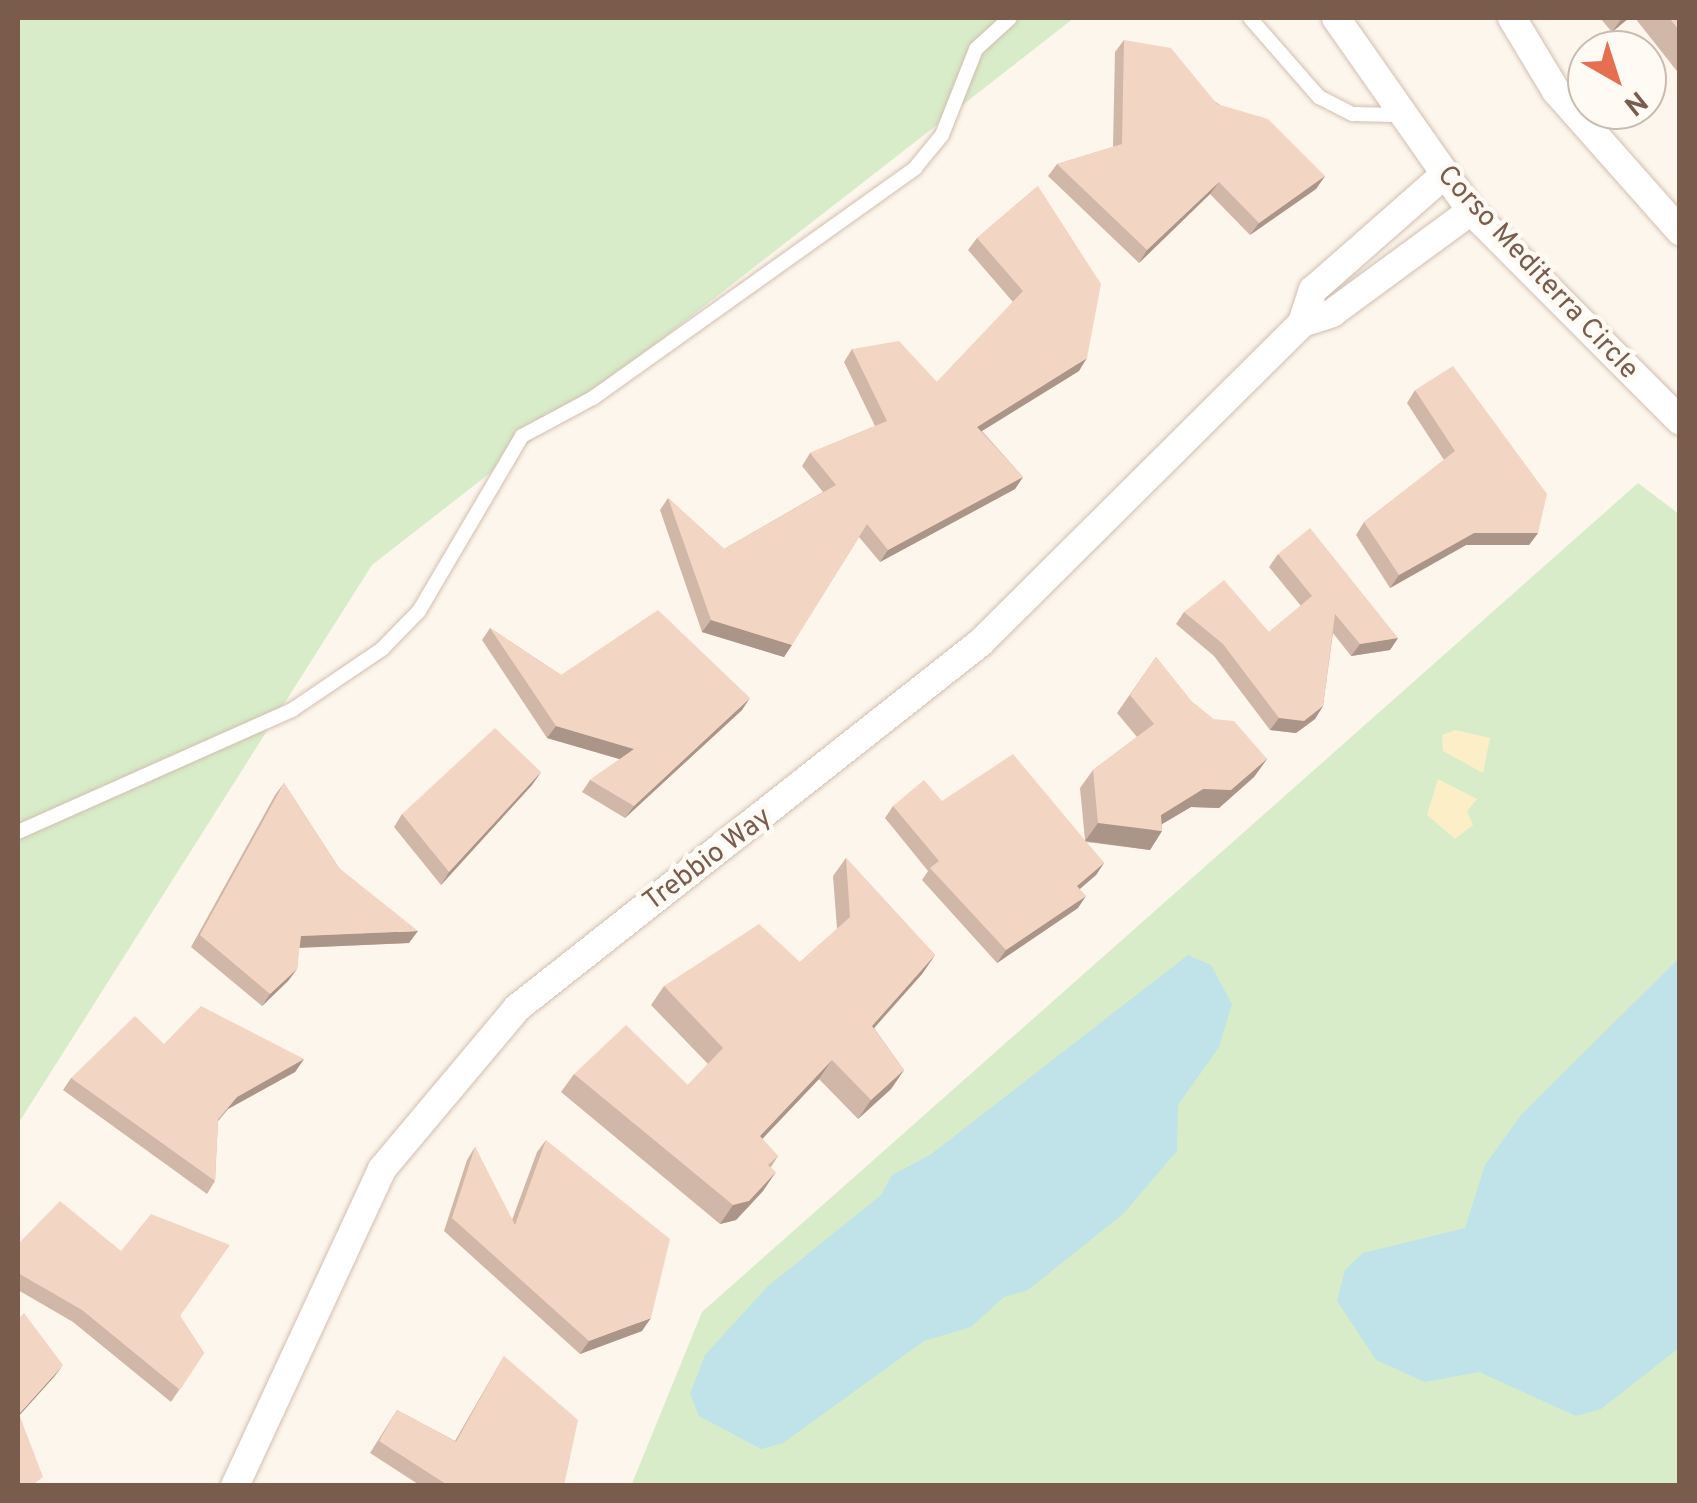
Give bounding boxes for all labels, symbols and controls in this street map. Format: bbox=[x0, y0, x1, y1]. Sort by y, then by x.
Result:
north arrow bbox=[1567, 30, 1667, 130]
text: N bbox=[1615, 81, 1654, 122]
street label: Corso Mediterra Circle bbox=[1429, 159, 1645, 387]
street label: Trebbio Way bbox=[637, 801, 779, 919]

